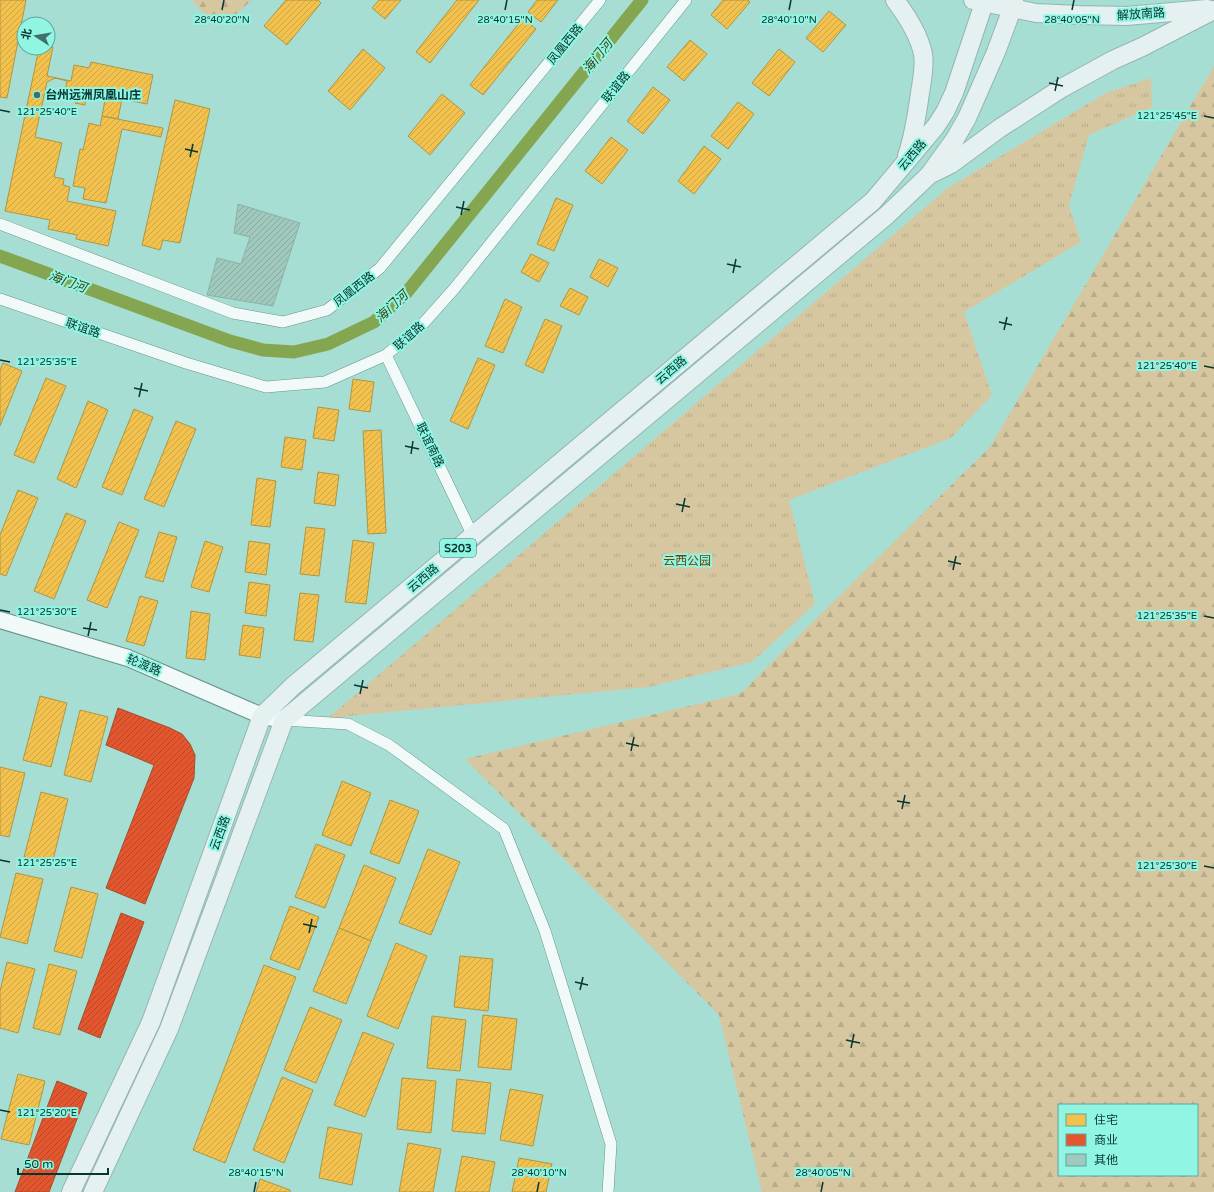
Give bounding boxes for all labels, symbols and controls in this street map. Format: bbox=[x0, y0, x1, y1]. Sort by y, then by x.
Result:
street label: 解放南路 bbox=[1117, 5, 1165, 23]
text: 28°40'20"N bbox=[194, 14, 250, 26]
text: 28°40'15"N bbox=[477, 14, 533, 26]
text: 28°40'10"N bbox=[761, 14, 817, 26]
text: 28°40'05"N bbox=[1044, 14, 1100, 26]
north arrow bbox=[16, 16, 56, 56]
street label: 凤凰西路 bbox=[544, 21, 586, 67]
text: 北 bbox=[19, 27, 34, 41]
water label: 海门河 bbox=[579, 34, 618, 77]
street label: 联谊路 bbox=[599, 69, 633, 105]
place label: 台州远洲凤凰山庄 bbox=[45, 88, 141, 102]
marker: 台州远洲凤凰山庄 bbox=[32, 90, 42, 100]
text: 121°25'40"E bbox=[17, 106, 77, 118]
text: 121°25'45"E bbox=[1137, 110, 1197, 122]
street label: 云西路 bbox=[895, 137, 929, 173]
water label: 海门河 bbox=[47, 268, 92, 297]
street label: 凤凰西路 bbox=[331, 269, 377, 309]
water label: 海门河 bbox=[372, 286, 414, 326]
street label: 联谊路 bbox=[64, 316, 102, 340]
street label: 联谊路 bbox=[391, 319, 427, 353]
street label: 云西路 bbox=[653, 353, 689, 387]
text: 121°25'35"E bbox=[17, 356, 77, 368]
text: 121°25'40"E bbox=[1137, 360, 1197, 372]
street label: 联谊南路 bbox=[413, 420, 447, 470]
road number: S203 bbox=[440, 539, 476, 557]
park label: 云西公园 bbox=[663, 554, 711, 568]
street label: 云西路 bbox=[405, 561, 441, 595]
text: 121°25'30"E bbox=[17, 606, 77, 618]
text: 121°25'35"E bbox=[1137, 610, 1197, 622]
street label: 轮渡路 bbox=[125, 652, 163, 678]
street label: 云西路 bbox=[207, 814, 233, 852]
text: 121°25'25"E bbox=[17, 857, 77, 869]
text: 121°25'30"E bbox=[1137, 860, 1197, 872]
legend bbox=[1058, 1104, 1198, 1176]
text: 121°25'20"E bbox=[17, 1107, 77, 1119]
text: 住宅 bbox=[1094, 1113, 1118, 1127]
text: 商业 bbox=[1094, 1133, 1118, 1147]
scale bar bbox=[18, 1150, 108, 1176]
text: 其他 bbox=[1094, 1153, 1118, 1167]
text: 50 m bbox=[24, 1157, 53, 1171]
text: 28°40'15"N bbox=[228, 1167, 284, 1179]
text: 28°40'10"N bbox=[511, 1167, 567, 1179]
text: 28°40'05"N bbox=[795, 1167, 851, 1179]

